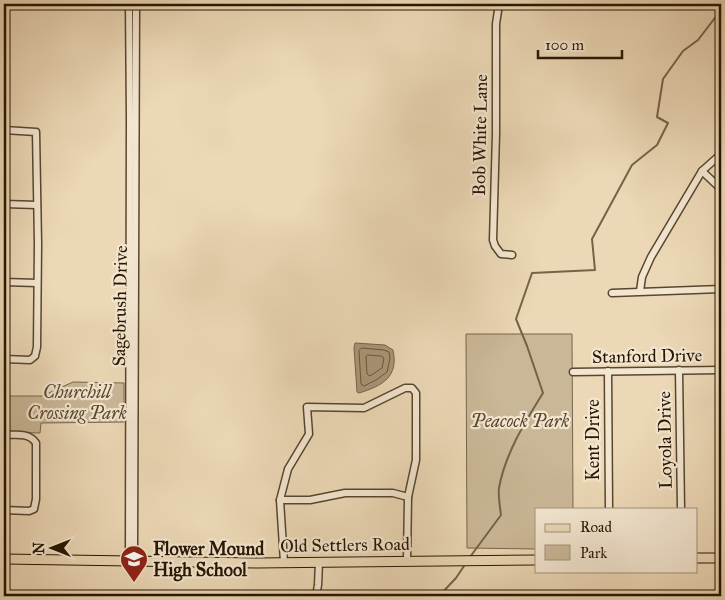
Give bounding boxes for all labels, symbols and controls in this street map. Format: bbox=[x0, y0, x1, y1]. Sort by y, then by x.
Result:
scale bar bbox=[538, 28, 621, 60]
text: 100 m bbox=[545, 36, 585, 54]
street label: Bob White Lane bbox=[468, 74, 492, 196]
street label: Sagebrush Drive bbox=[108, 245, 133, 367]
street label: Stanford Drive bbox=[592, 344, 702, 368]
park label: Churchill Crossing Park bbox=[27, 381, 127, 424]
street label: Loyola Drive bbox=[653, 391, 677, 489]
street label: Kent Drive bbox=[582, 399, 604, 481]
park label: Peacock Park bbox=[471, 410, 569, 432]
legend bbox=[535, 508, 698, 572]
text: Road bbox=[580, 518, 612, 536]
north arrow bbox=[28, 522, 78, 572]
street label: Old Settlers Road bbox=[280, 533, 410, 557]
place label: Flower Mound High School bbox=[153, 538, 265, 582]
text: N bbox=[31, 542, 48, 554]
school or university icon: Flower Mound High School bbox=[119, 544, 149, 583]
text: Park bbox=[580, 544, 607, 562]

